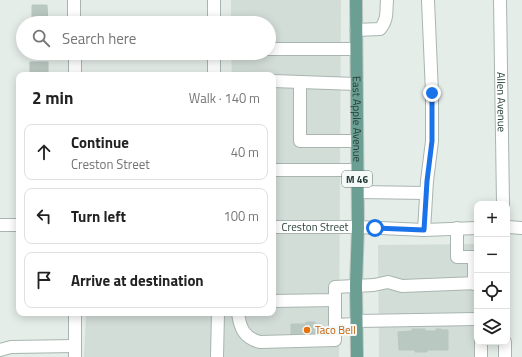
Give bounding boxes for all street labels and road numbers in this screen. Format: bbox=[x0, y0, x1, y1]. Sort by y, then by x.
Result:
street label: Allen Avenue bbox=[493, 72, 510, 133]
street label: East Apple Avenue bbox=[349, 76, 365, 163]
road number: M 46 bbox=[342, 171, 372, 187]
street label: Creston Street bbox=[282, 219, 349, 235]

